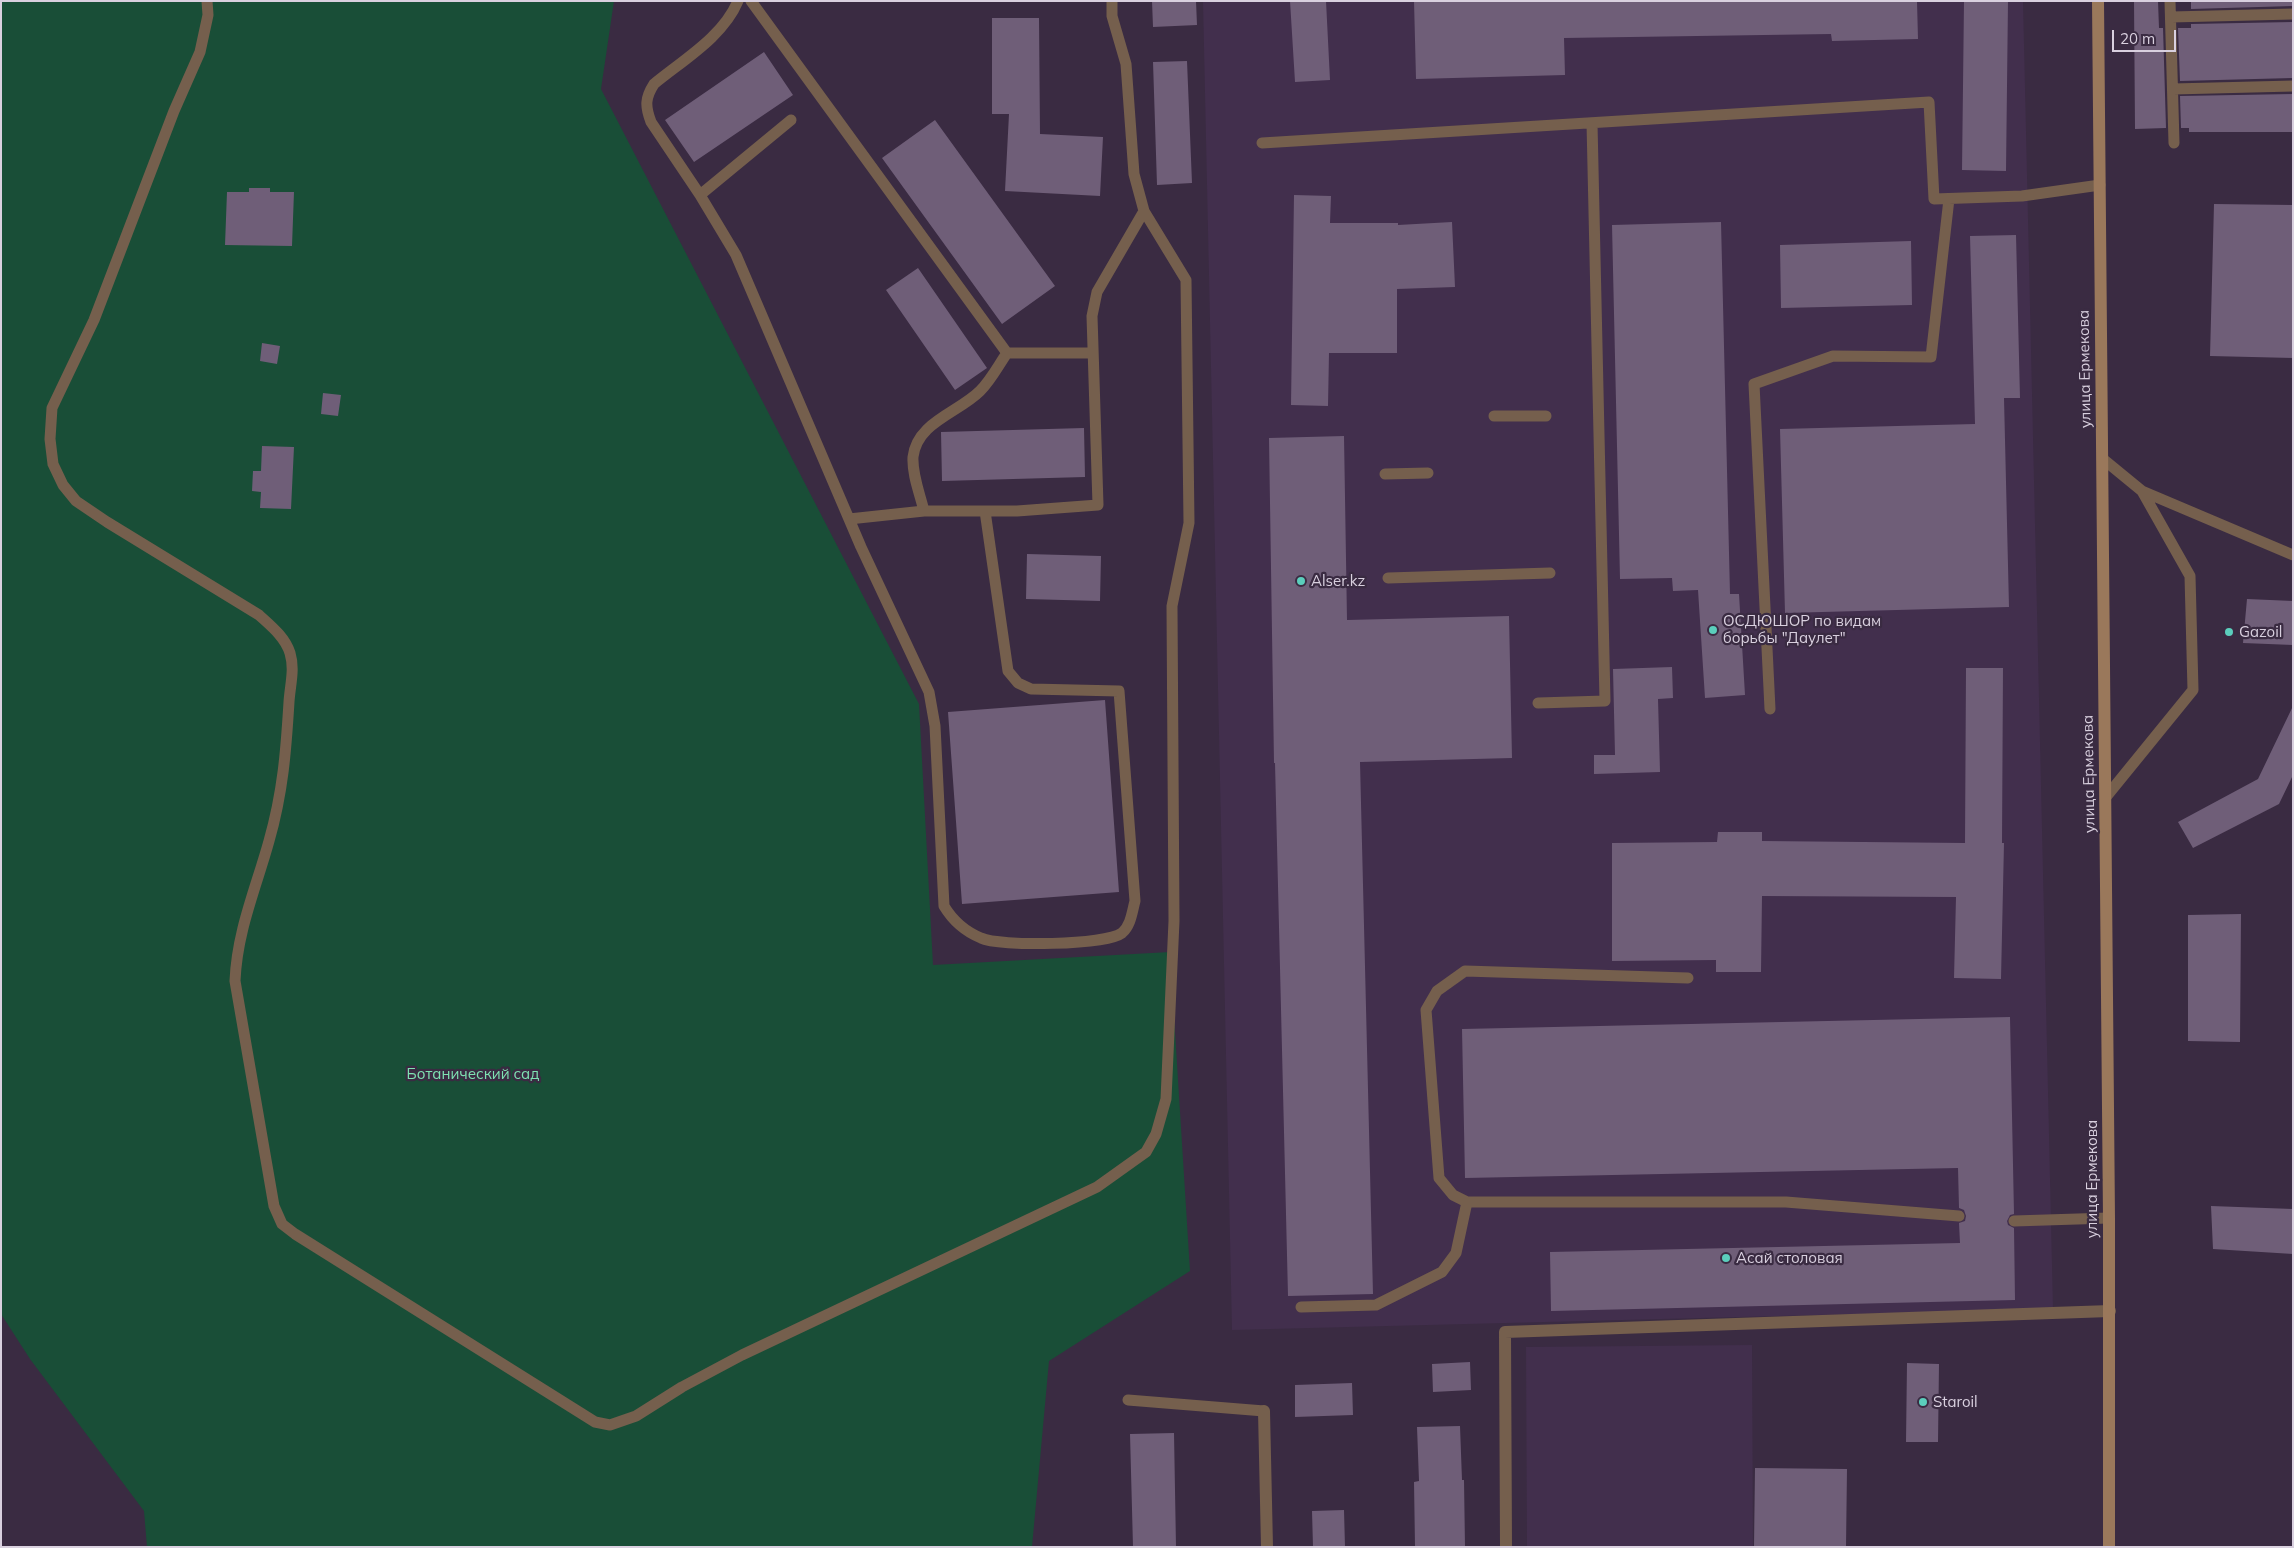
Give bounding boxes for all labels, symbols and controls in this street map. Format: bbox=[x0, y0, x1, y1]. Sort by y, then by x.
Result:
scale bar bbox=[2114, 20, 2178, 52]
text: 20 m bbox=[2120, 29, 2155, 48]
street label: улица Ермекова bbox=[2075, 310, 2095, 428]
place label: Alser.kz bbox=[1311, 572, 1365, 590]
marker: Alser.kz bbox=[1295, 575, 1307, 587]
place label: ОСДЮШОР по видам борьбы "Даулет" bbox=[1723, 612, 1881, 647]
place label: Gazoil bbox=[2239, 623, 2282, 641]
marker: ОСДЮШОР по видам борьбы "Даулет" bbox=[1707, 624, 1719, 636]
marker: Gazoil bbox=[2223, 626, 2235, 638]
street label: улица Ермекова bbox=[2079, 715, 2099, 833]
park label: Ботанический сад bbox=[407, 1065, 539, 1083]
street label: улица Ермекова bbox=[2083, 1120, 2101, 1238]
place label: Асай столовая bbox=[1736, 1249, 1843, 1267]
marker: Асай столовая bbox=[1720, 1252, 1732, 1264]
place label: Staroil bbox=[1933, 1393, 1978, 1411]
marker: Staroil bbox=[1917, 1396, 1929, 1408]

